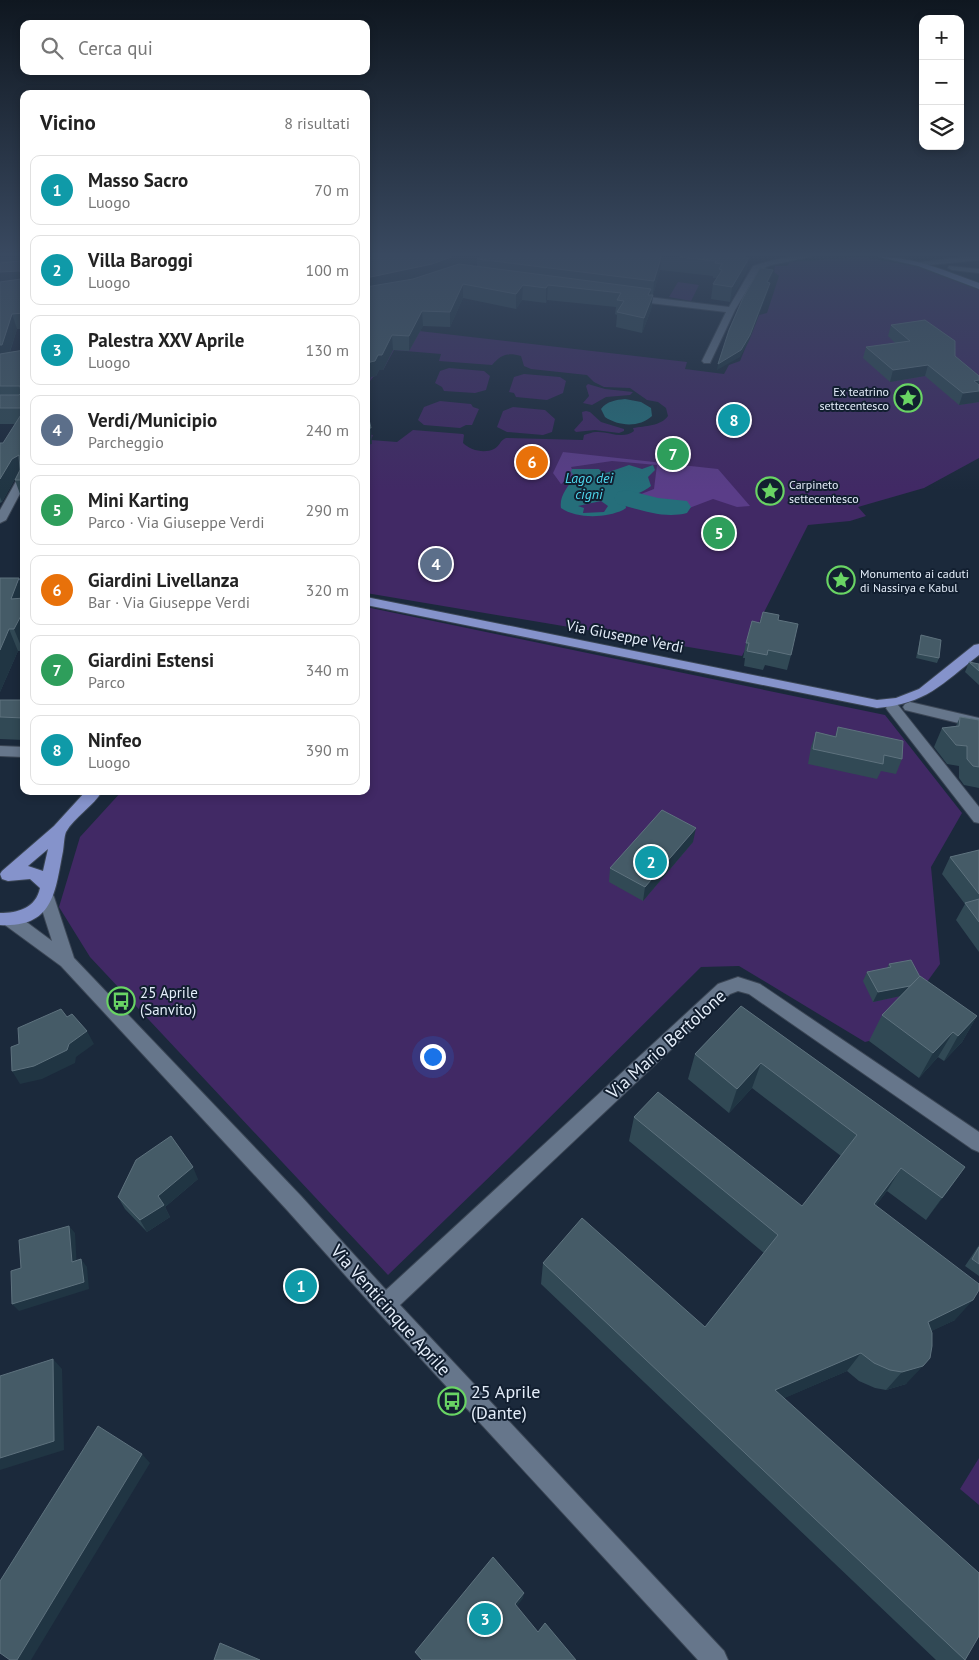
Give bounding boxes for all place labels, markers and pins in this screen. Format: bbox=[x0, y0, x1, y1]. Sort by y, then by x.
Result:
place icon: Ex teatrino settecentesco bbox=[893, 383, 923, 413]
place label: Ex teatrino settecentesco bbox=[819, 384, 889, 413]
pin: 8 bbox=[718, 401, 750, 439]
pin: 7 bbox=[657, 435, 689, 473]
pin: 6 bbox=[516, 443, 548, 481]
place icon: Carpineto settecentesco bbox=[755, 476, 785, 506]
place label: Carpineto settecentesco bbox=[789, 477, 859, 506]
pin: 5 bbox=[703, 514, 735, 552]
pin: 4 bbox=[420, 545, 452, 583]
place icon: Monumento ai caduti di Nassirya e Kabul bbox=[826, 565, 856, 595]
place label: Monumento ai caduti di Nassirya e Kabul bbox=[860, 566, 969, 595]
pin: 2 bbox=[635, 843, 667, 881]
place label: 25 Aprile (Sanvito) bbox=[140, 983, 198, 1019]
bus stop icon: 25 Aprile (Sanvito) bbox=[106, 986, 136, 1016]
pin: 1 bbox=[285, 1267, 317, 1305]
place label: 25 Aprile (Dante) bbox=[471, 1380, 540, 1424]
bus stop icon: 25 Aprile (Dante) bbox=[437, 1386, 467, 1416]
pin: 3 bbox=[469, 1600, 501, 1638]

